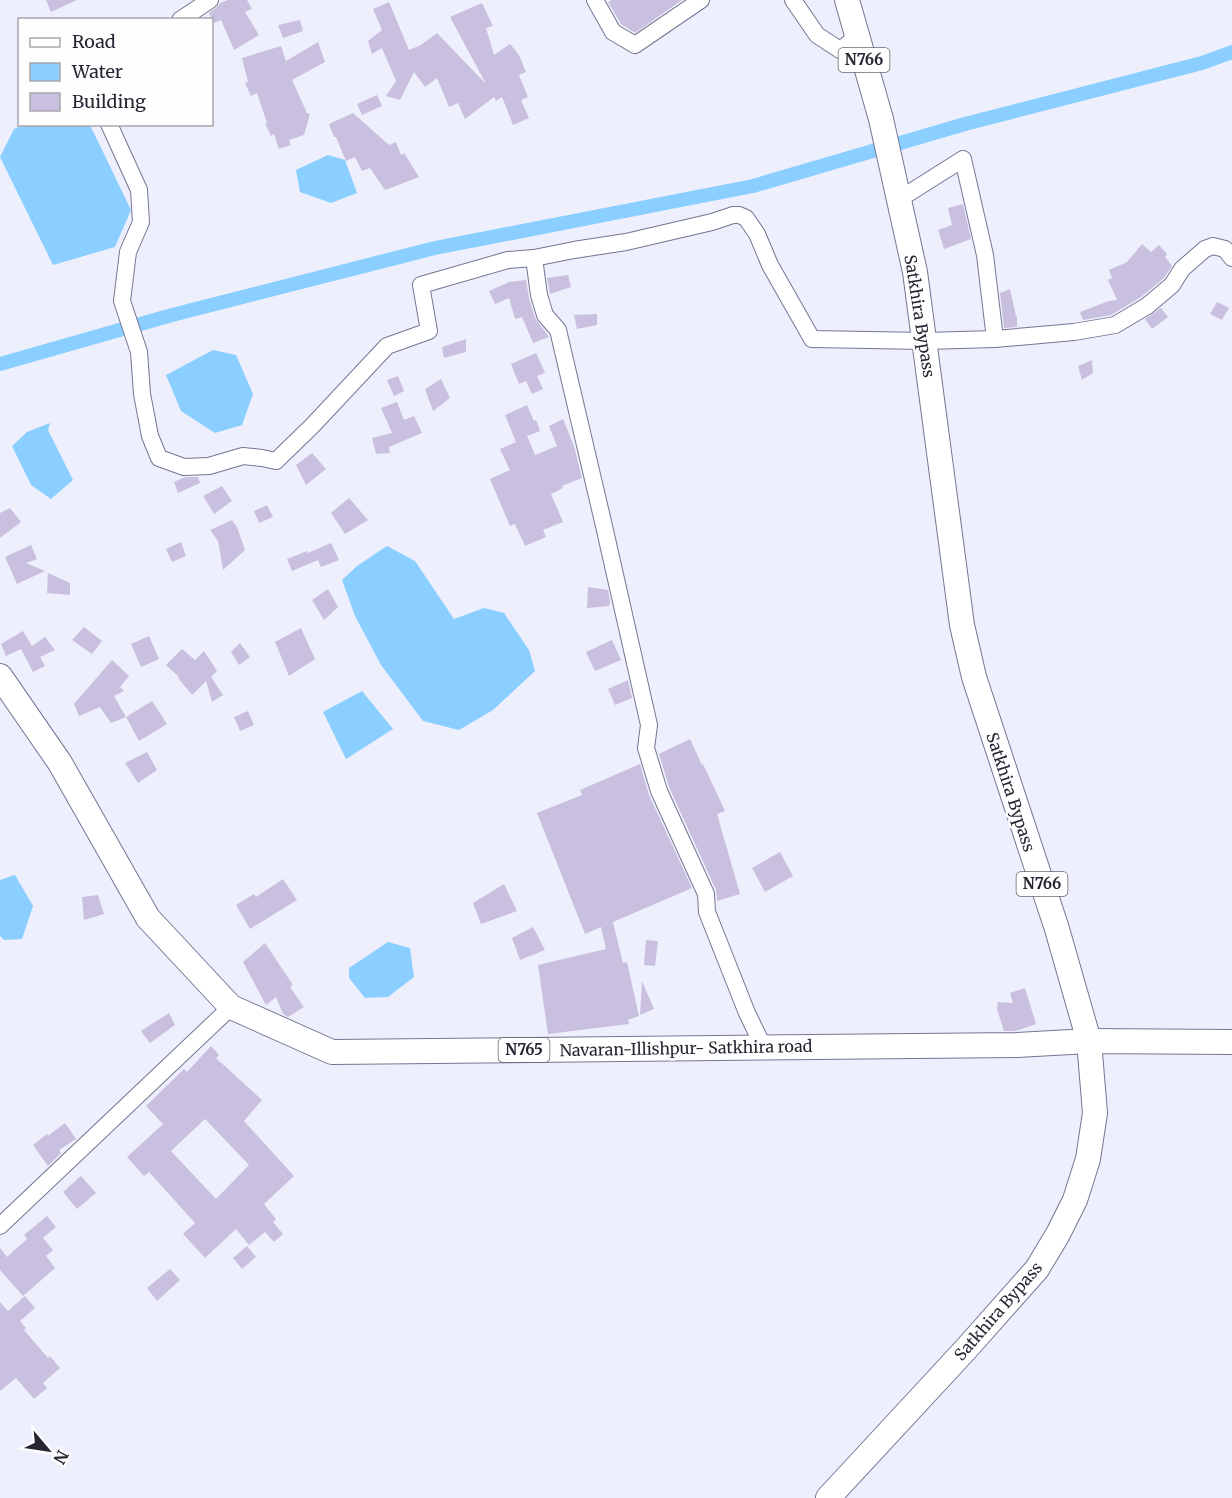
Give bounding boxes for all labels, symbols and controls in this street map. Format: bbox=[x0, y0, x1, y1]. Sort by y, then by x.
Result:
legend bbox=[18, 18, 213, 126]
text: Road bbox=[72, 30, 116, 53]
road number: N766 bbox=[838, 48, 890, 72]
text: Water bbox=[71, 60, 123, 83]
text: Building bbox=[72, 90, 146, 113]
street label: Satkhira Bypass bbox=[900, 253, 940, 379]
street label: Satkhira Bypass bbox=[982, 730, 1040, 854]
road number: N766 bbox=[1016, 872, 1068, 896]
street label: Navaran-Illishpur- Satkhira road bbox=[559, 1036, 813, 1060]
road number: N765 bbox=[498, 1038, 550, 1062]
street label: Satkhira Bypass bbox=[950, 1258, 1046, 1364]
north arrow bbox=[18, 1420, 78, 1480]
text: N bbox=[49, 1447, 73, 1468]

